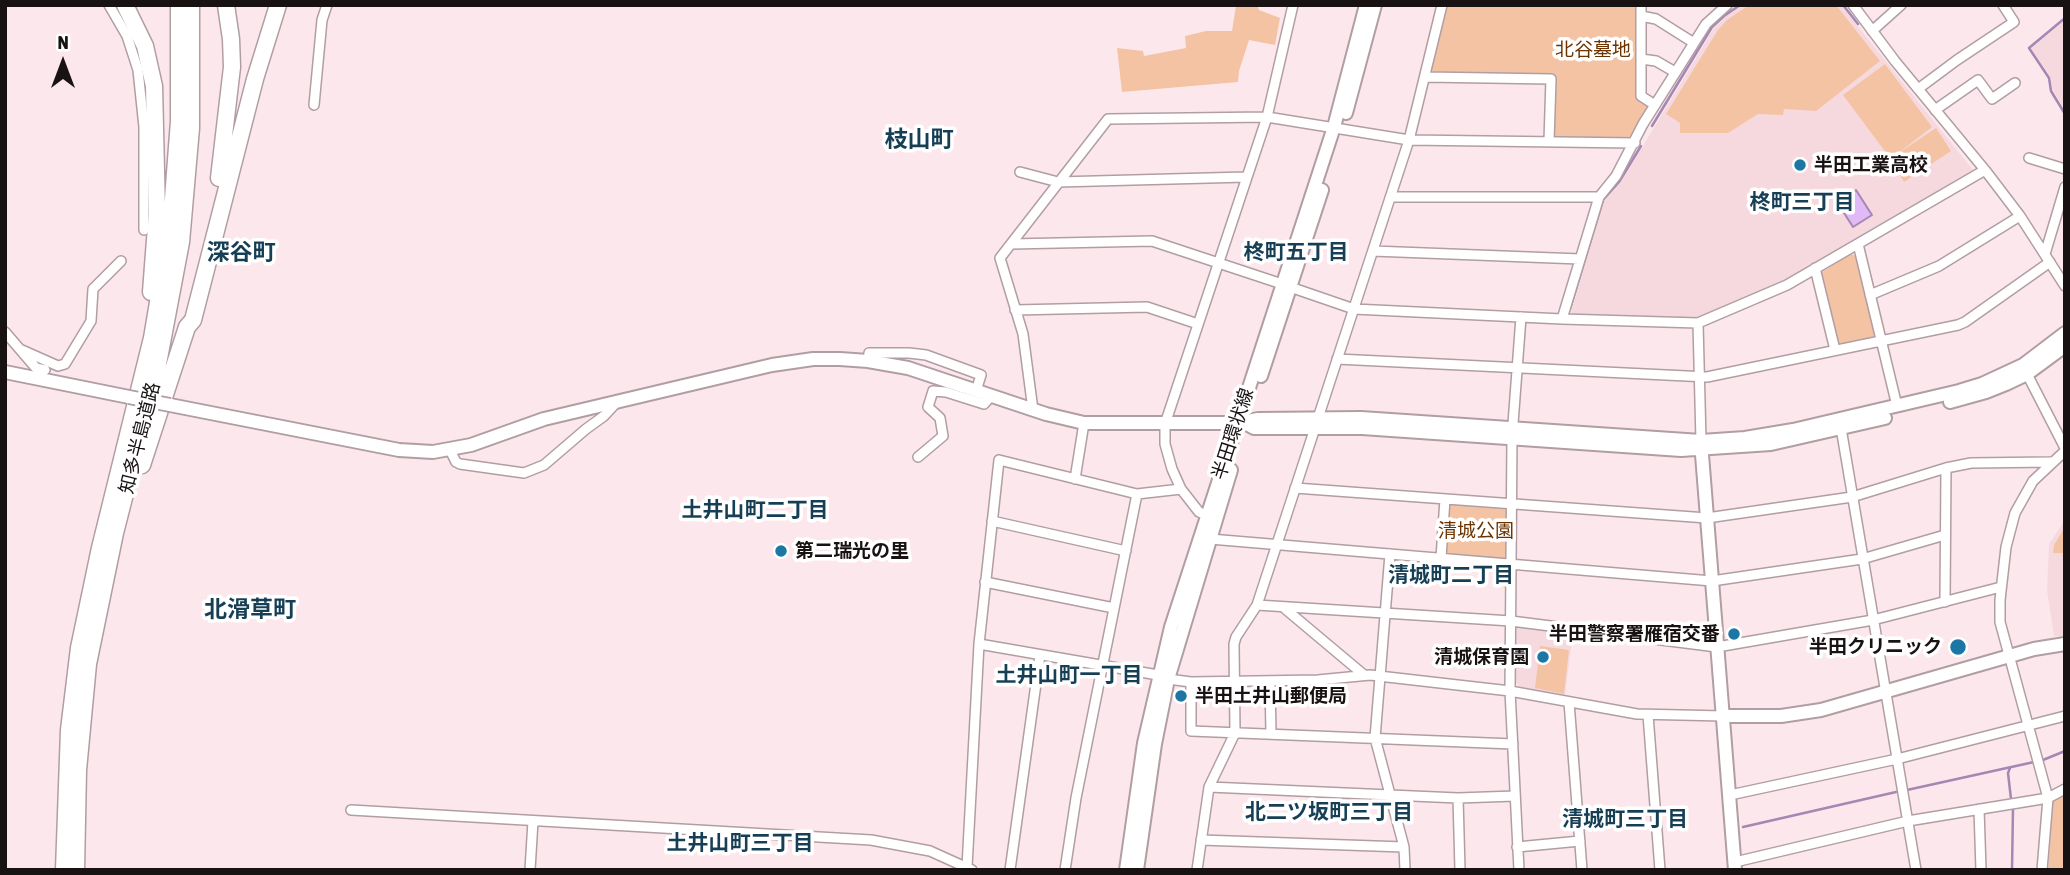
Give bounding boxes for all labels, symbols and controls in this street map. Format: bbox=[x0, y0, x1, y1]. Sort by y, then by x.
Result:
north arrow bbox=[28, 28, 98, 98]
text: N bbox=[57, 31, 69, 53]
park label: 北谷墓地 bbox=[1555, 39, 1631, 61]
district label: 枝山町 bbox=[885, 126, 953, 154]
place label: 半田工業高校 bbox=[1814, 154, 1928, 176]
marker: 半田工業高校 bbox=[1792, 157, 1808, 173]
district label: 柊町三丁目 bbox=[1750, 189, 1854, 215]
district label: 深谷町 bbox=[207, 239, 275, 267]
district label: 柊町五丁目 bbox=[1244, 239, 1348, 265]
street label: 知多半島道路 bbox=[115, 380, 165, 496]
street label: 半田環状線 bbox=[1207, 385, 1259, 483]
district label: 土井山町二丁目 bbox=[682, 497, 828, 523]
park label: 清城公園 bbox=[1438, 520, 1514, 542]
place label: 第二瑞光の里 bbox=[795, 540, 909, 562]
marker: 第二瑞光の里 bbox=[773, 543, 789, 559]
district label: 清城町二丁目 bbox=[1388, 562, 1514, 588]
district label: 北滑草町 bbox=[204, 596, 296, 624]
place label: 半田警察署雁宿交番 bbox=[1549, 623, 1720, 645]
marker: 半田警察署雁宿交番 bbox=[1726, 626, 1742, 642]
place label: 半田クリニック bbox=[1809, 636, 1942, 658]
marker: 半田クリニック bbox=[1948, 637, 1968, 657]
place label: 清城保育園 bbox=[1434, 646, 1529, 668]
marker: 清城保育園 bbox=[1535, 649, 1551, 665]
district label: 土井山町一丁目 bbox=[996, 662, 1142, 688]
place label: 半田土井山郵便局 bbox=[1195, 685, 1347, 707]
marker: 半田土井山郵便局 bbox=[1173, 688, 1189, 704]
district label: 北二ツ坂町三丁目 bbox=[1245, 799, 1413, 825]
district label: 清城町三丁目 bbox=[1562, 806, 1688, 832]
district label: 土井山町三丁目 bbox=[667, 830, 813, 856]

